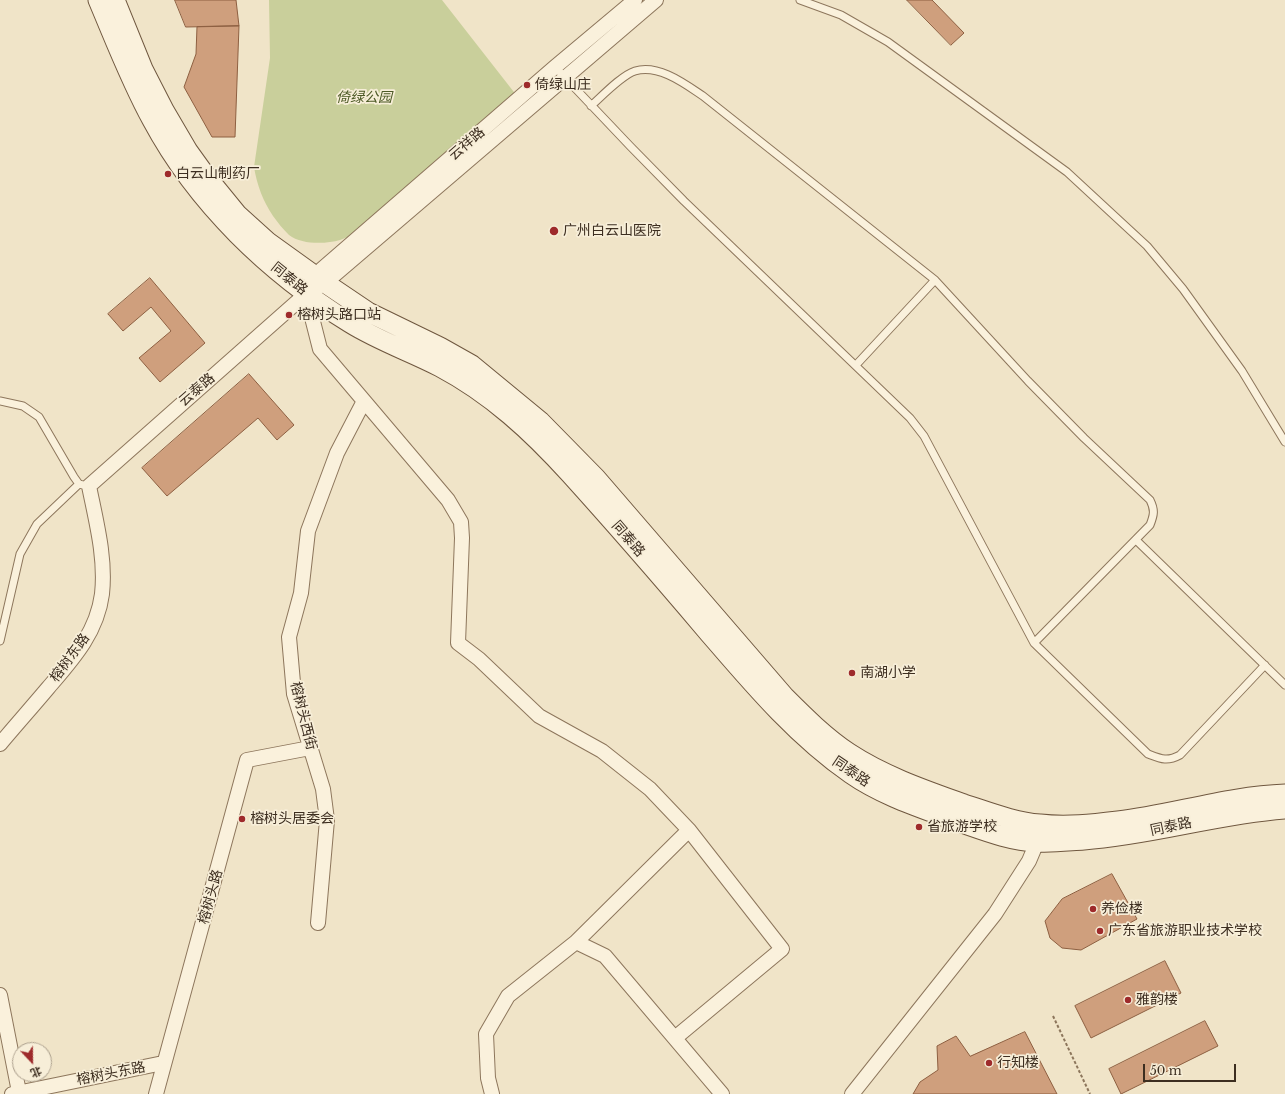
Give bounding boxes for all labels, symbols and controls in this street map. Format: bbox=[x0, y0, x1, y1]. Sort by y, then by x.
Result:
place label: 倚绿山庄 bbox=[535, 77, 591, 93]
marker: 倚绿山庄 bbox=[522, 80, 532, 90]
park label: 倚绿公园 bbox=[336, 90, 392, 106]
street label: 云祥路 bbox=[446, 124, 488, 164]
place label: 白云山制药厂 bbox=[176, 166, 260, 182]
marker: 白云山制药厂 bbox=[163, 169, 173, 179]
place label: 广州白云山医院 bbox=[563, 223, 661, 239]
marker: 广州白云山医院 bbox=[548, 225, 560, 237]
street label: 同泰路 bbox=[267, 259, 311, 299]
place label: 榕树头路口站 bbox=[297, 307, 381, 323]
marker: 榕树头路口站 bbox=[284, 310, 294, 320]
street label: 云泰路 bbox=[176, 370, 218, 410]
street label: 同泰路 bbox=[608, 518, 648, 560]
street label: 榕树东路 bbox=[47, 630, 93, 686]
place label: 南湖小学 bbox=[860, 665, 916, 681]
marker: 南湖小学 bbox=[847, 668, 857, 678]
street label: 榕树头西街 bbox=[286, 680, 320, 752]
street label: 同泰路 bbox=[829, 753, 873, 791]
place label: 榕树头居委会 bbox=[250, 811, 334, 827]
marker: 榕树头居委会 bbox=[237, 814, 247, 824]
street label: 同泰路 bbox=[1149, 814, 1193, 840]
place label: 省旅游学校 bbox=[927, 819, 997, 835]
marker: 省旅游学校 bbox=[914, 822, 924, 832]
street label: 榕树头路 bbox=[196, 868, 226, 926]
place label: 养俭楼 bbox=[1101, 901, 1143, 917]
marker: 养俭楼 bbox=[1088, 904, 1098, 914]
place label: 广东省旅游职业技术学校 bbox=[1108, 923, 1262, 939]
marker: 广东省旅游职业技术学校 bbox=[1095, 926, 1105, 936]
place label: 雅韵楼 bbox=[1136, 992, 1178, 1008]
marker: 雅韵楼 bbox=[1123, 995, 1133, 1005]
north arrow bbox=[12, 1042, 52, 1082]
place label: 行知楼 bbox=[997, 1055, 1039, 1071]
scale bar bbox=[1145, 1056, 1238, 1082]
marker: 行知楼 bbox=[984, 1058, 994, 1068]
street label: 榕树头东路 bbox=[75, 1059, 147, 1089]
text: 50 m bbox=[1150, 1063, 1182, 1078]
text: 北 bbox=[28, 1064, 44, 1081]

